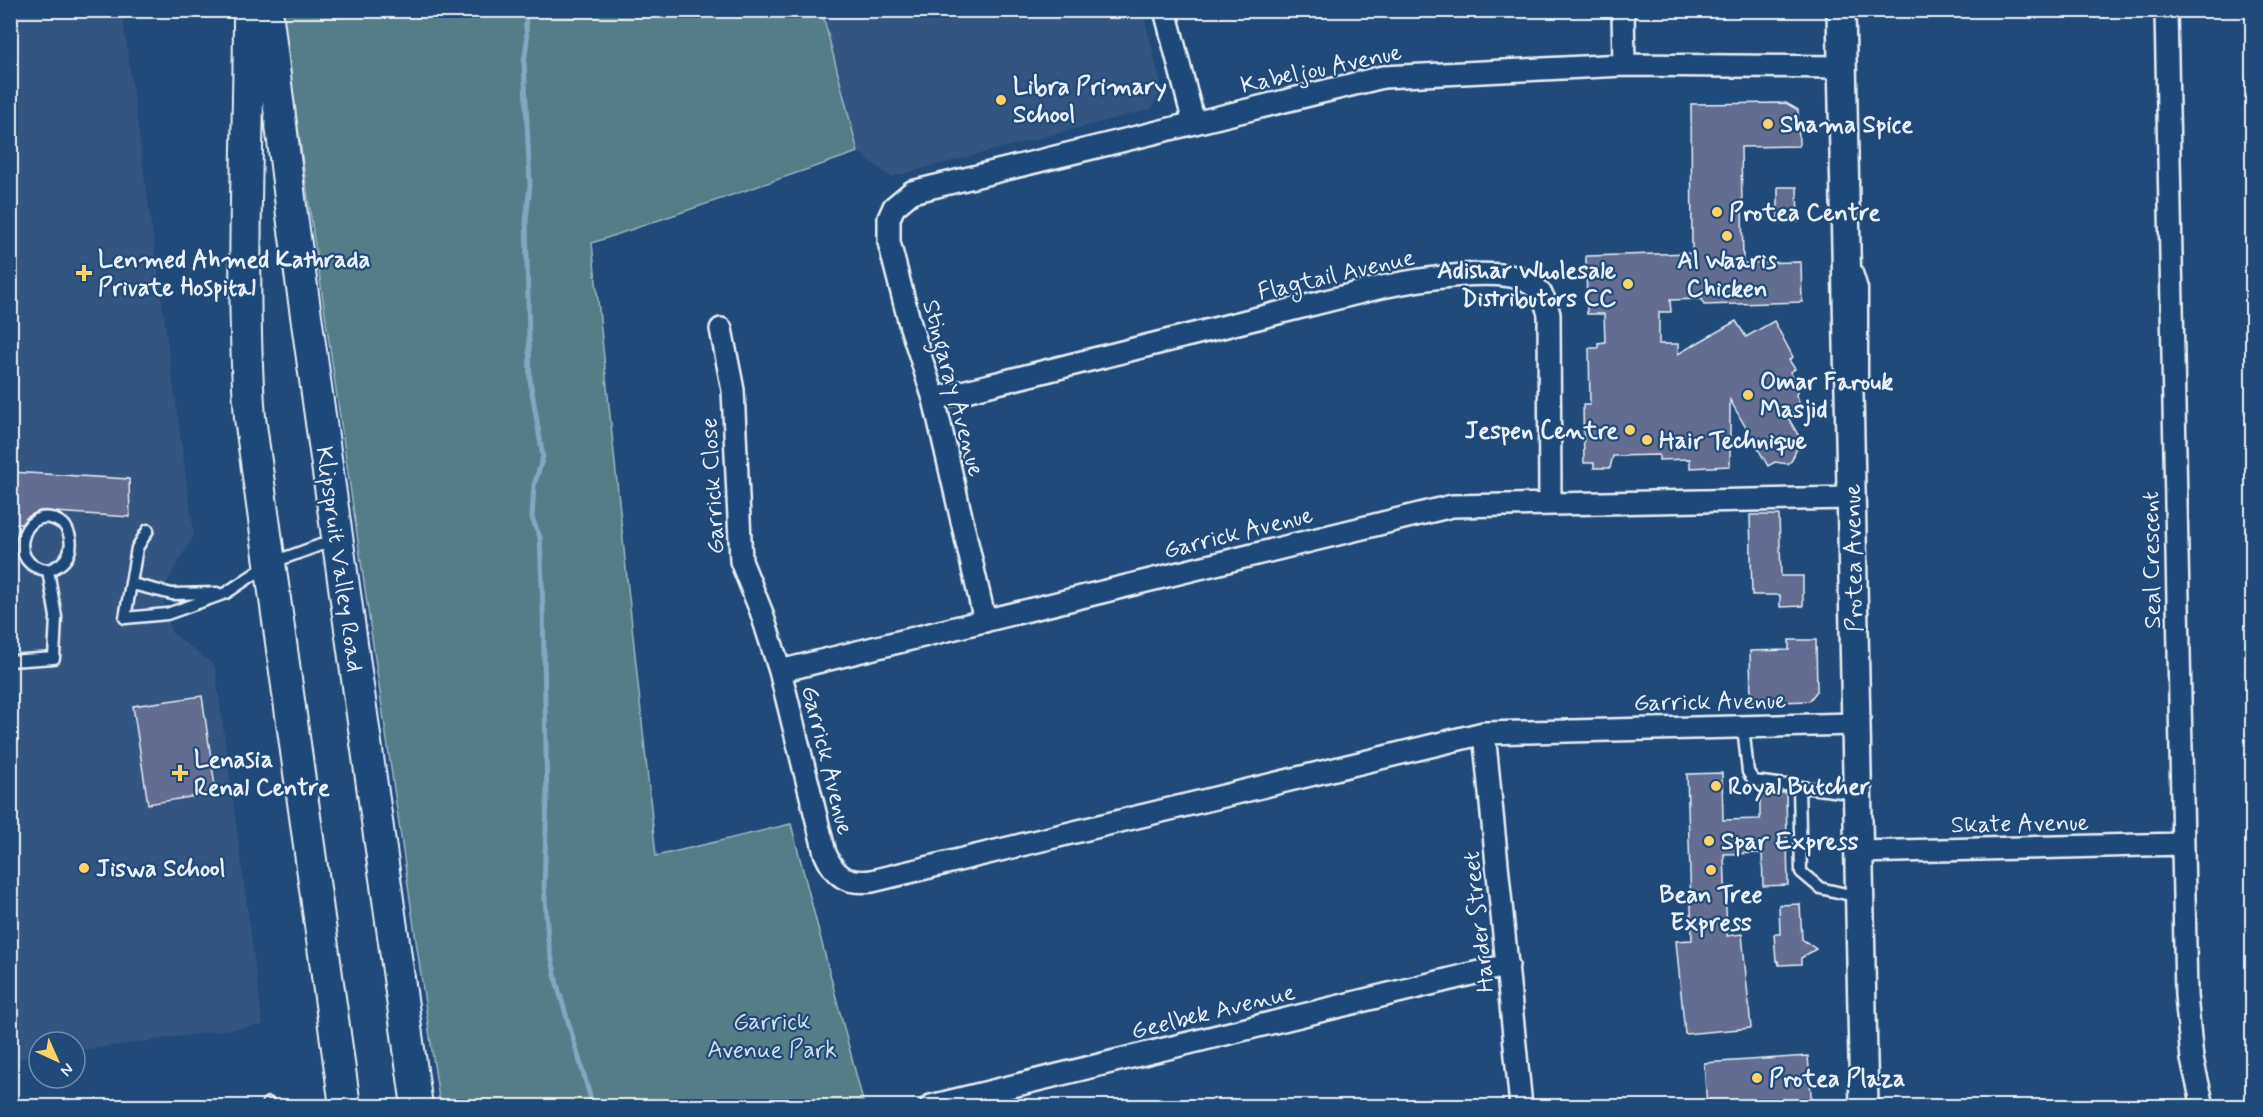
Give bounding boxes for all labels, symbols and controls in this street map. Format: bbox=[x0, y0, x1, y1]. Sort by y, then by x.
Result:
street label: Kabeljou Avenue bbox=[1238, 37, 1405, 102]
place label: Libra Primary School bbox=[1013, 72, 1167, 131]
marker: Libra Primary School bbox=[994, 93, 1008, 107]
place label: Shama Spice bbox=[1780, 110, 1913, 141]
marker: Shama Spice bbox=[1761, 117, 1775, 131]
place label: Protea Centre bbox=[1729, 198, 1881, 229]
marker: Protea Centre bbox=[1710, 205, 1724, 219]
marker: Al Waaris Chicken bbox=[1720, 229, 1734, 243]
street label: Flagtail Avenue bbox=[1255, 242, 1419, 311]
place label: Lenmed Ahmed Kathrada Private Hospital bbox=[98, 245, 371, 304]
place label: Al Waaris Chicken bbox=[1677, 246, 1777, 305]
place label: Adishar Wholesale Distributors CC bbox=[1437, 256, 1617, 315]
marker: Lenmed Ahmed Kathrada Private Hospital bbox=[75, 264, 93, 282]
marker: Adishar Wholesale Distributors CC bbox=[1621, 277, 1635, 291]
street label: Stingaray Avenue bbox=[911, 296, 991, 481]
place label: Omar Farouk Masjid bbox=[1760, 367, 1893, 427]
marker: Omar Farouk Masjid bbox=[1741, 388, 1755, 402]
place label: Jespen Centre bbox=[1464, 416, 1618, 447]
street label: Garrick Close bbox=[694, 417, 733, 555]
marker: Jespen Centre bbox=[1623, 423, 1637, 437]
place label: Hair Technique bbox=[1659, 426, 1807, 457]
marker: Hair Technique bbox=[1640, 433, 1654, 447]
street label: Klipspruit Valley Road bbox=[307, 444, 370, 674]
street label: Protea Avenue bbox=[1838, 484, 1871, 632]
street label: Seal Crescent bbox=[2136, 491, 2169, 629]
street label: Garrick Avenue bbox=[1160, 500, 1316, 567]
street label: Garrick Avenue bbox=[793, 682, 860, 838]
street label: Garrick Avenue bbox=[1633, 686, 1787, 719]
place label: Lenasia Renal Centre bbox=[194, 745, 330, 804]
marker: Lenasia Renal Centre bbox=[171, 764, 189, 782]
place label: Royal Butcher bbox=[1728, 772, 1870, 803]
marker: Royal Butcher bbox=[1709, 779, 1723, 793]
street label: Skate Avenue bbox=[1951, 808, 2089, 841]
place label: Spar Express bbox=[1721, 827, 1859, 858]
marker: Spar Express bbox=[1702, 834, 1716, 848]
street label: Harder Street bbox=[1457, 850, 1502, 994]
place label: Jiswa School bbox=[96, 854, 226, 885]
marker: Jiswa School bbox=[77, 861, 91, 875]
marker: Bean Tree Express bbox=[1704, 863, 1718, 877]
place label: Bean Tree Express bbox=[1659, 880, 1763, 939]
street label: Geelbek Avenue bbox=[1128, 977, 1299, 1048]
park label: Garrick Avenue Park bbox=[707, 1007, 837, 1066]
north arrow bbox=[27, 1030, 87, 1090]
text: N bbox=[55, 1058, 78, 1081]
place label: Protea Plaza bbox=[1769, 1064, 1905, 1095]
marker: Protea Plaza bbox=[1750, 1071, 1764, 1085]

